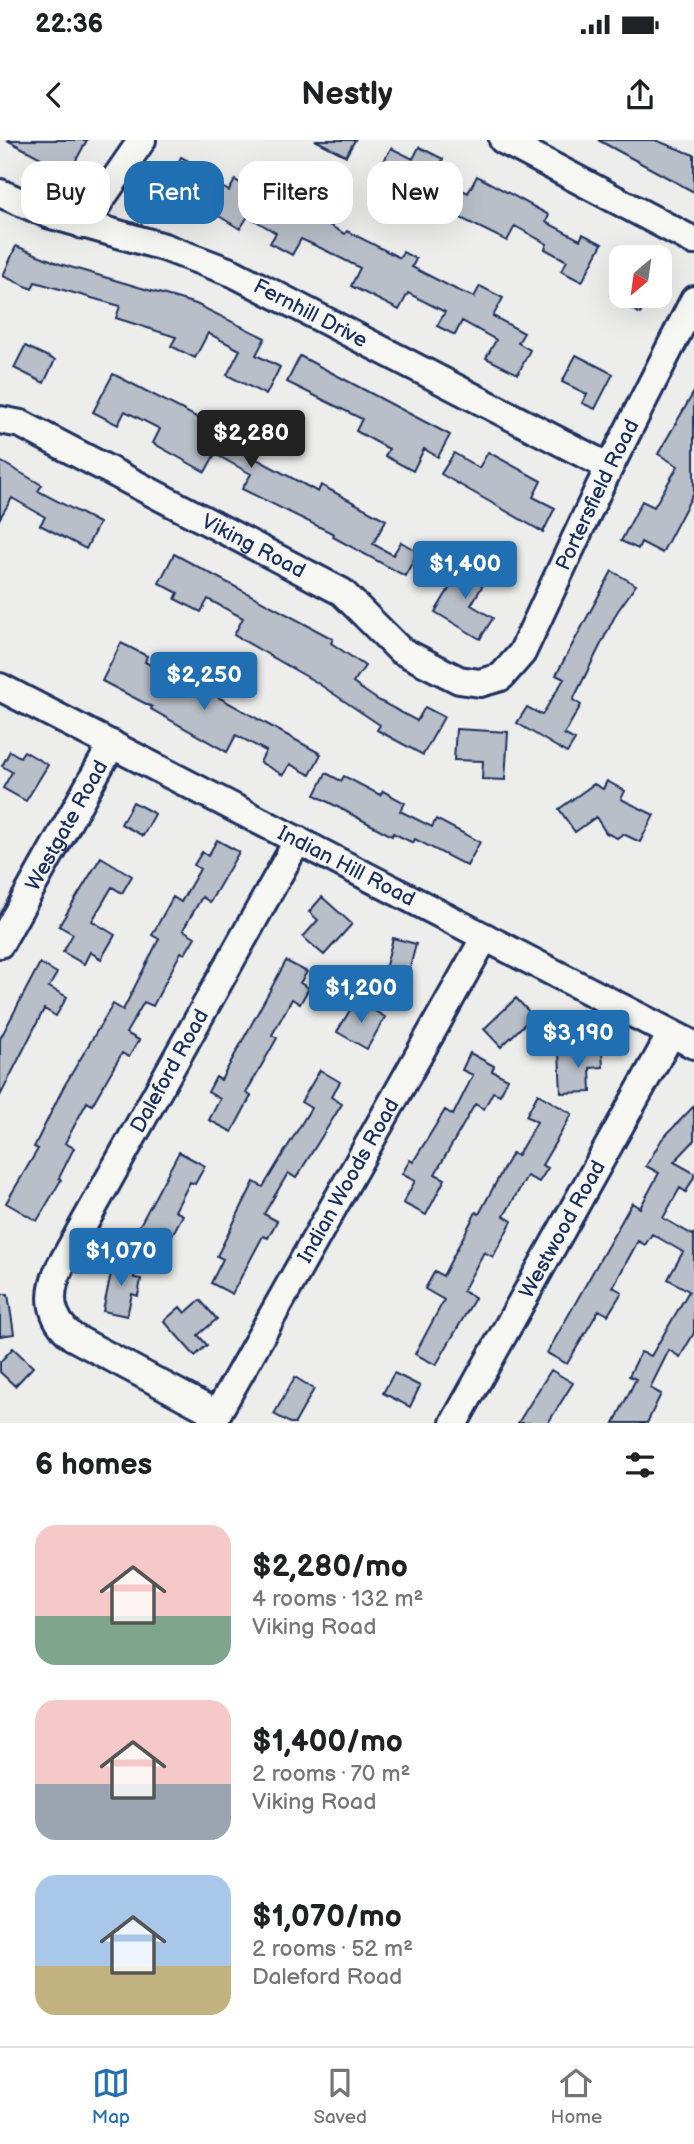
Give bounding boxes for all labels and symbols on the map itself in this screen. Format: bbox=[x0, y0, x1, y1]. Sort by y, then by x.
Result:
north arrow bbox=[609, 245, 672, 308]
street label: Fernhill Drive bbox=[249, 274, 372, 353]
pin: $2,280 bbox=[194, 410, 308, 470]
street label: Portersfield Road bbox=[551, 416, 644, 574]
street label: Viking Road bbox=[197, 509, 310, 584]
pin: $1,400 bbox=[408, 542, 522, 601]
pin: $2,250 bbox=[147, 652, 261, 712]
street label: Westgate Road bbox=[20, 756, 113, 895]
street label: Indian Hill Road bbox=[274, 821, 419, 912]
pin: $1,200 bbox=[304, 966, 418, 1025]
street label: Daleford Road bbox=[125, 1005, 214, 1137]
pin: $3,190 bbox=[521, 1010, 635, 1070]
street label: Indian Woods Road bbox=[292, 1094, 405, 1268]
street label: Westwood Road bbox=[514, 1156, 611, 1303]
pin: $1,070 bbox=[64, 1228, 178, 1288]

